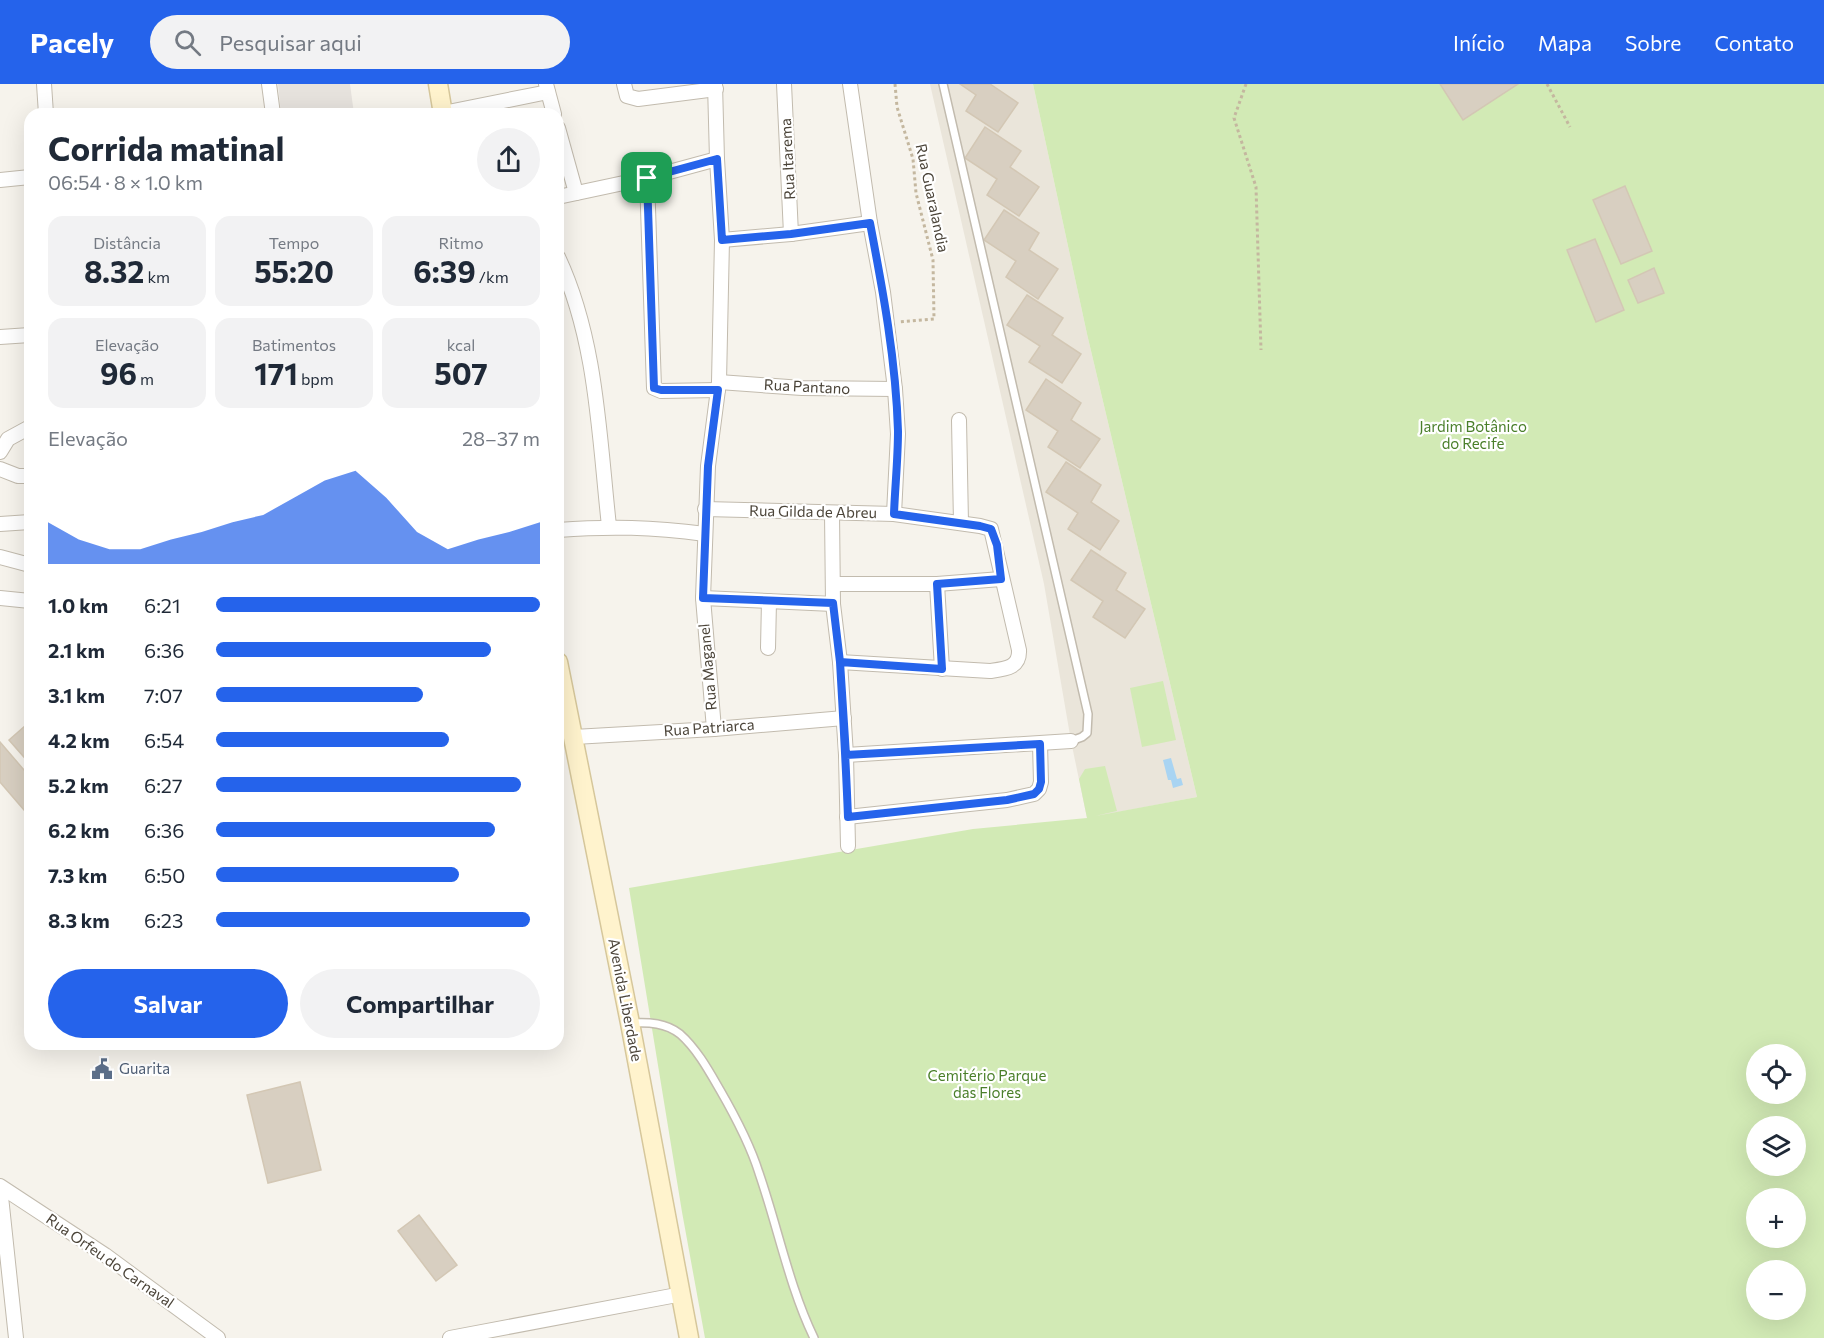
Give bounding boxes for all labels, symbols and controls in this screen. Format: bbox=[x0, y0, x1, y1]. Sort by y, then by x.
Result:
search box bbox=[150, 15, 570, 69]
text: Pacely bbox=[30, 25, 114, 59]
icon: search bbox=[171, 26, 204, 59]
text: Pesquisar aqui bbox=[219, 29, 362, 56]
text: Início bbox=[1453, 30, 1505, 55]
text: Mapa bbox=[1538, 30, 1592, 55]
text: Sobre bbox=[1625, 30, 1681, 55]
text: Contato bbox=[1714, 30, 1794, 55]
street label: Rua Itarema bbox=[776, 118, 798, 200]
text: Corrida matinal bbox=[48, 127, 284, 168]
button: share bbox=[477, 128, 540, 191]
street label: Rua Guaralandia bbox=[913, 142, 953, 254]
pin bbox=[621, 152, 672, 203]
icon: arrive bbox=[630, 161, 663, 194]
text: 06:54 · 8 × 1.0 km bbox=[48, 170, 203, 194]
text: Distância bbox=[93, 233, 161, 252]
text: Tempo bbox=[269, 233, 319, 252]
text: Ritmo bbox=[439, 233, 483, 252]
text: 8.32 bbox=[84, 252, 144, 289]
text: 55:20 bbox=[254, 252, 334, 289]
text: 6:39 bbox=[413, 252, 476, 289]
text: km bbox=[144, 267, 170, 286]
text: /km bbox=[476, 267, 509, 286]
text: Elevação bbox=[95, 335, 159, 354]
text: Batimentos bbox=[252, 335, 336, 354]
text: kcal bbox=[447, 335, 475, 354]
text: 96 bbox=[100, 354, 137, 391]
text: 171 bbox=[254, 354, 298, 391]
text: 507 bbox=[434, 354, 488, 391]
text: m bbox=[137, 369, 154, 388]
text: bpm bbox=[298, 369, 334, 388]
street label: Rua Pantano bbox=[763, 375, 851, 397]
park label: Jardim Botânico do Recife bbox=[1419, 417, 1527, 452]
text: Elevação bbox=[48, 426, 128, 450]
text: 28–37 m bbox=[462, 426, 540, 450]
street label: Rua Gilda de Abreu bbox=[749, 501, 877, 521]
text: 1.0 km bbox=[48, 593, 108, 617]
text: 6:21 bbox=[144, 593, 181, 617]
street label: Rua Maganel bbox=[694, 623, 720, 711]
text: 2.1 km bbox=[48, 638, 105, 662]
text: 6:36 bbox=[144, 638, 184, 662]
text: 3.1 km bbox=[48, 683, 105, 707]
text: 7:07 bbox=[144, 683, 183, 707]
street label: Rua Patriarca bbox=[663, 715, 755, 739]
text: 4.2 km bbox=[48, 728, 110, 752]
text: 6:54 bbox=[144, 728, 184, 752]
text: 5.2 km bbox=[48, 773, 109, 797]
text: 6:27 bbox=[144, 773, 182, 797]
text: 6.2 km bbox=[48, 818, 109, 842]
text: 6:36 bbox=[144, 818, 184, 842]
text: 7.3 km bbox=[48, 863, 107, 887]
text: 6:50 bbox=[144, 863, 185, 887]
text: 8.3 km bbox=[48, 908, 110, 932]
text: 6:23 bbox=[144, 908, 183, 932]
street label: Avenida Liberdade bbox=[605, 937, 647, 1063]
button: Salvar bbox=[48, 969, 288, 1038]
button: Compartilhar bbox=[300, 969, 540, 1038]
map controls bbox=[1746, 1044, 1806, 1320]
button: locate bbox=[1746, 1044, 1806, 1104]
public building icon: Guarita bbox=[90, 1057, 114, 1081]
place label: Guarita bbox=[119, 1059, 170, 1077]
park label: Cemitério Parque das Flores bbox=[928, 1066, 1046, 1101]
button: layers bbox=[1746, 1116, 1806, 1176]
button: + bbox=[1746, 1188, 1806, 1248]
street label: Rua Orfeu do Carnaval bbox=[43, 1209, 178, 1311]
button: − bbox=[1746, 1260, 1806, 1320]

